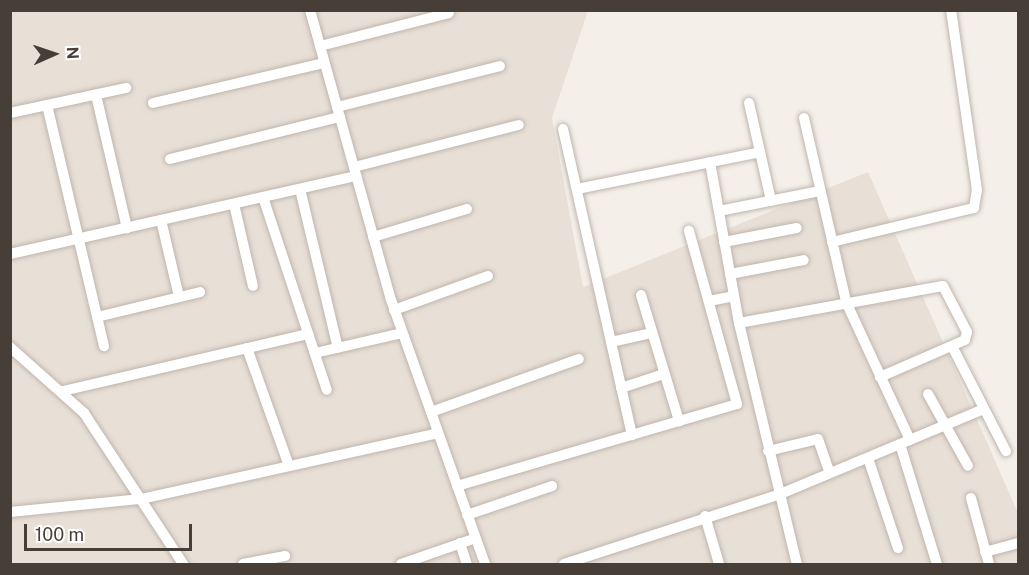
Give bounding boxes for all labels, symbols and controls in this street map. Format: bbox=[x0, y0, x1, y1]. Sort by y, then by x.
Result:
north arrow bbox=[24, 24, 84, 84]
text: N bbox=[63, 46, 82, 60]
scale bar bbox=[27, 512, 195, 550]
text: 100 m bbox=[35, 524, 84, 545]

